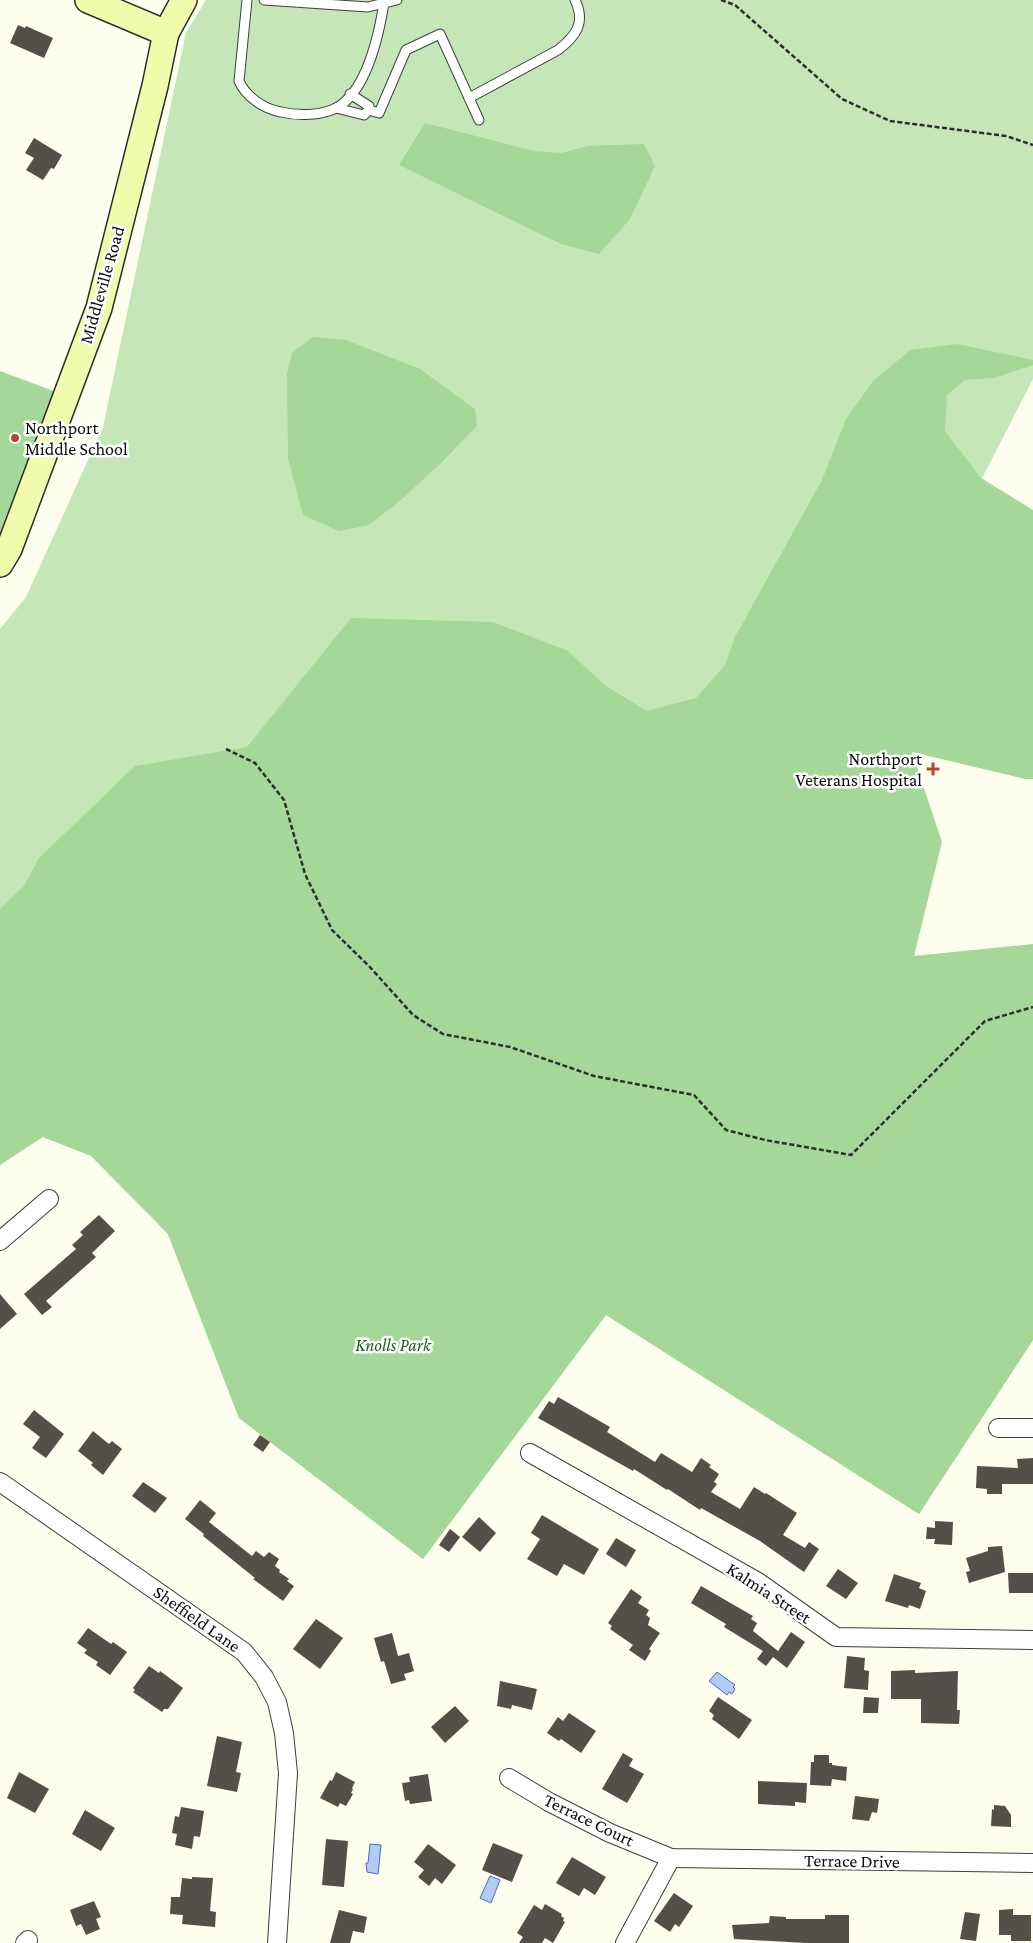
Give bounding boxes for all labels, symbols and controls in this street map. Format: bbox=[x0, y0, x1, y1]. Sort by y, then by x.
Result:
street label: Middleville Road bbox=[76, 223, 128, 346]
place label: Northport Middle School bbox=[25, 418, 128, 459]
marker: Northport Middle School bbox=[9, 432, 21, 444]
place label: Northport Veterans Hospital bbox=[795, 749, 923, 790]
marker: Northport Veterans Hospital bbox=[926, 762, 940, 776]
park label: Knolls Park bbox=[355, 1335, 432, 1355]
street label: Kalmia Street bbox=[723, 1558, 816, 1628]
street label: Sheffield Lane bbox=[150, 1582, 244, 1656]
street label: Terrace Court bbox=[541, 1790, 638, 1851]
street label: Terrace Drive bbox=[804, 1850, 900, 1872]

